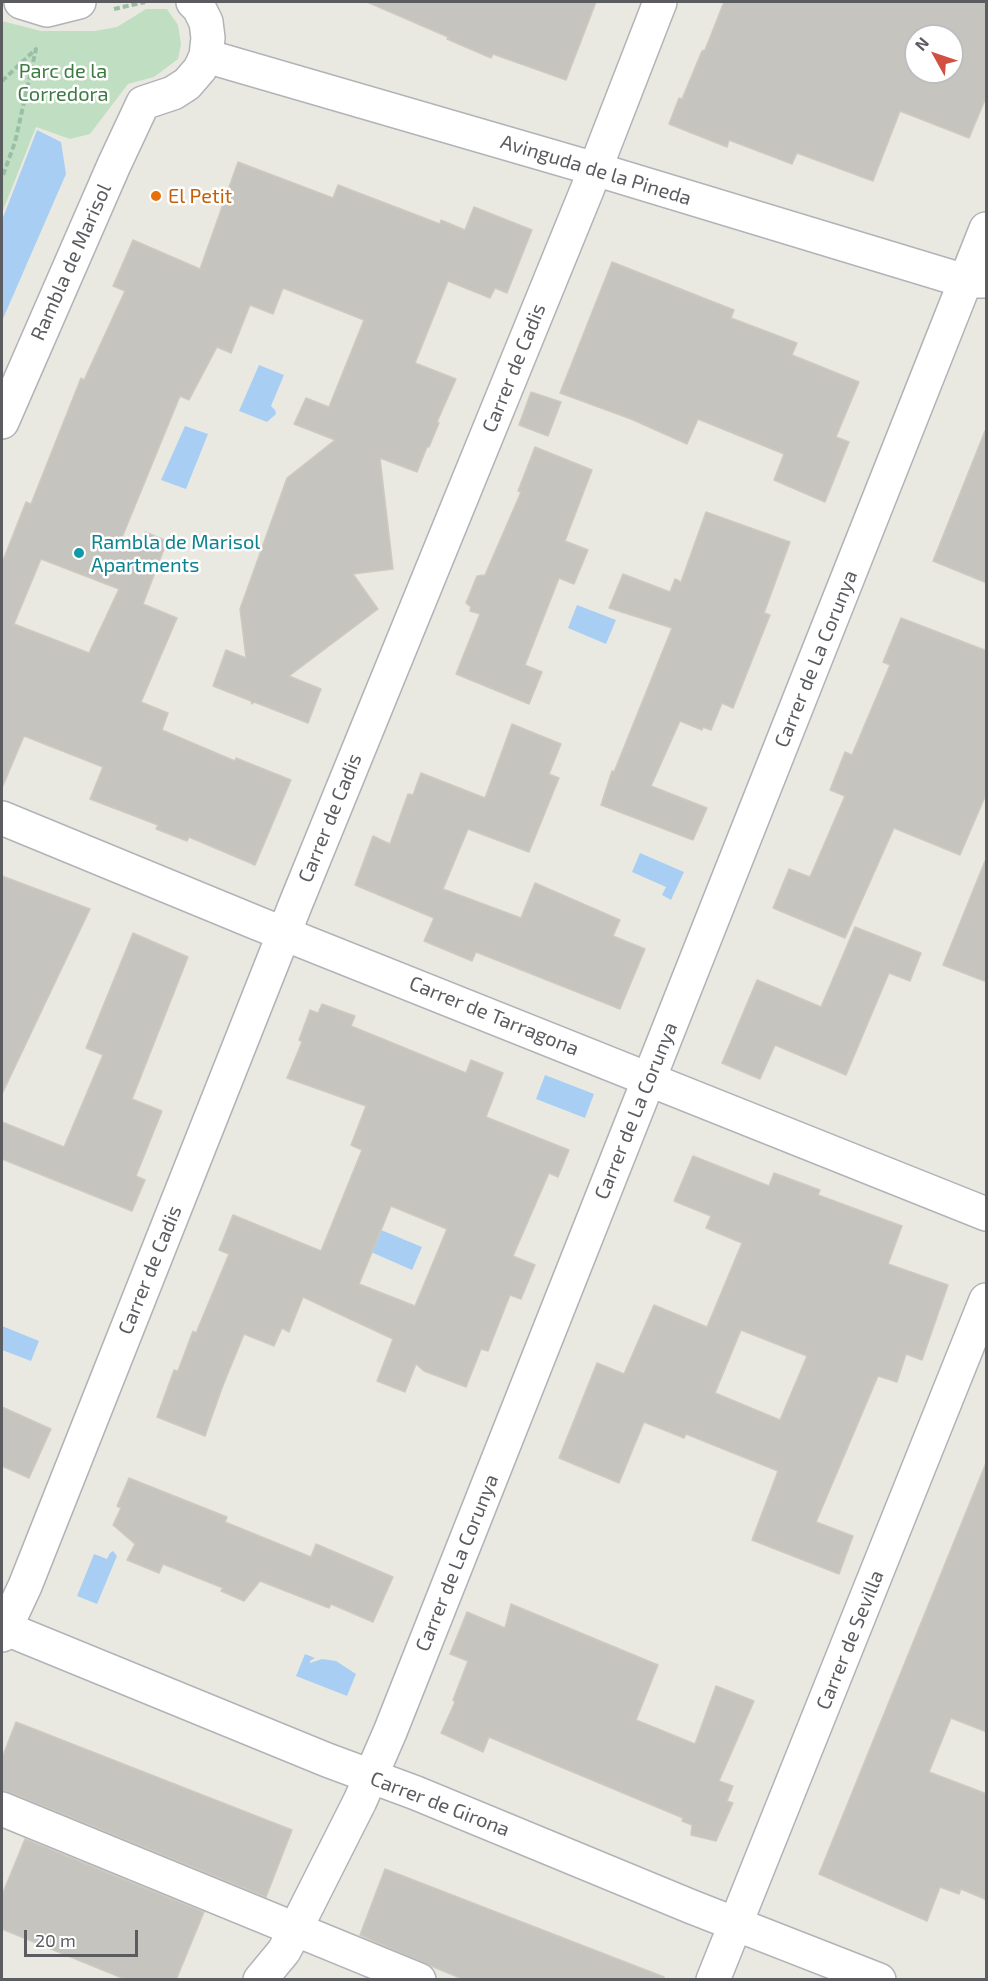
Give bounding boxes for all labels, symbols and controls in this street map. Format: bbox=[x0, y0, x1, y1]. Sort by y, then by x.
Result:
north arrow bbox=[904, 24, 964, 84]
text: N bbox=[910, 33, 932, 54]
park label: Parc de la Corredora bbox=[17, 59, 109, 106]
street label: Avinguda de la Pineda bbox=[498, 130, 694, 210]
street label: Rambla de Marisol bbox=[26, 180, 116, 344]
place label: El Petit bbox=[168, 184, 232, 208]
marker: El Petit bbox=[149, 189, 163, 203]
street label: Carrer de Cadis bbox=[477, 300, 551, 436]
place label: Rambla de Marisol Apartments bbox=[91, 530, 260, 577]
marker: Rambla de Marisol Apartments bbox=[72, 546, 86, 560]
street label: Carrer de La Corunya bbox=[769, 567, 863, 751]
street label: Carrer de Cadis bbox=[293, 750, 367, 886]
street label: Carrer de Tarragona bbox=[406, 971, 582, 1061]
street label: Carrer de La Corunya bbox=[589, 1019, 683, 1203]
street label: Carrer de Cadis bbox=[113, 1202, 187, 1338]
street label: Carrer de La Corunya bbox=[410, 1471, 504, 1655]
street label: Carrer de Sevilla bbox=[811, 1567, 889, 1713]
street label: Carrer de Girona bbox=[367, 1766, 513, 1842]
scale bar bbox=[27, 1918, 141, 1956]
text: 20 m bbox=[35, 1929, 76, 1951]

